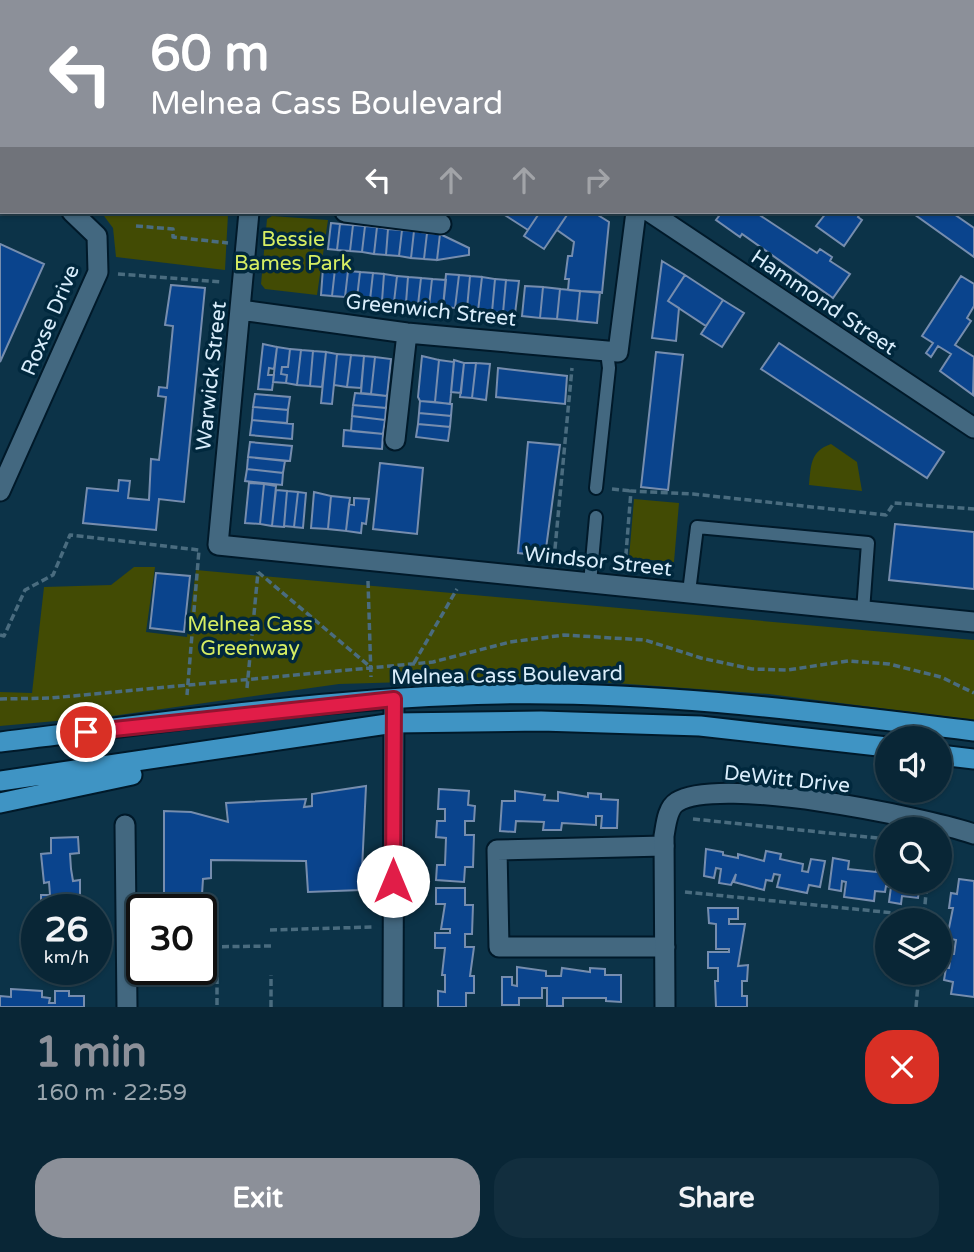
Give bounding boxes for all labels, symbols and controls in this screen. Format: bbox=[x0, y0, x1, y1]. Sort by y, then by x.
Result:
text: 60 m bbox=[150, 25, 269, 84]
icon: left bbox=[35, 28, 126, 119]
text: Melnea Cass Boulevard bbox=[150, 85, 503, 123]
icon: left bbox=[359, 161, 397, 199]
icon: ahead bbox=[432, 161, 470, 199]
icon: ahead bbox=[505, 161, 543, 199]
icon: right bbox=[578, 161, 616, 199]
park label: Bessie Bames Park bbox=[234, 227, 352, 276]
street label: Hammond Street bbox=[746, 244, 901, 360]
street label: Roxse Drive bbox=[16, 261, 85, 379]
street label: Greenwich Street bbox=[344, 289, 517, 332]
street label: Warwick Street bbox=[191, 300, 232, 452]
street label: Windsor Street bbox=[523, 541, 673, 582]
park label: Melnea Cass Greenway bbox=[187, 612, 313, 661]
street label: Melnea Cass Boulevard bbox=[391, 661, 623, 690]
pin bbox=[56, 702, 116, 762]
icon: arrive bbox=[67, 713, 105, 751]
map controls bbox=[875, 726, 952, 985]
button: sound bbox=[875, 726, 952, 803]
street label: DeWitt Drive bbox=[723, 760, 851, 799]
button: search bbox=[875, 817, 952, 894]
position arrow bbox=[356, 844, 430, 918]
speed limit sign: 30 bbox=[126, 894, 217, 985]
button: layers bbox=[875, 908, 952, 985]
text: 26 bbox=[45, 909, 88, 951]
text: km/h bbox=[44, 946, 89, 968]
text: 1 min bbox=[35, 1027, 147, 1078]
button: close bbox=[865, 1030, 939, 1104]
text: 160 m · 22:59 bbox=[35, 1079, 187, 1107]
button: Exit bbox=[35, 1158, 480, 1238]
button: Share bbox=[494, 1158, 939, 1238]

